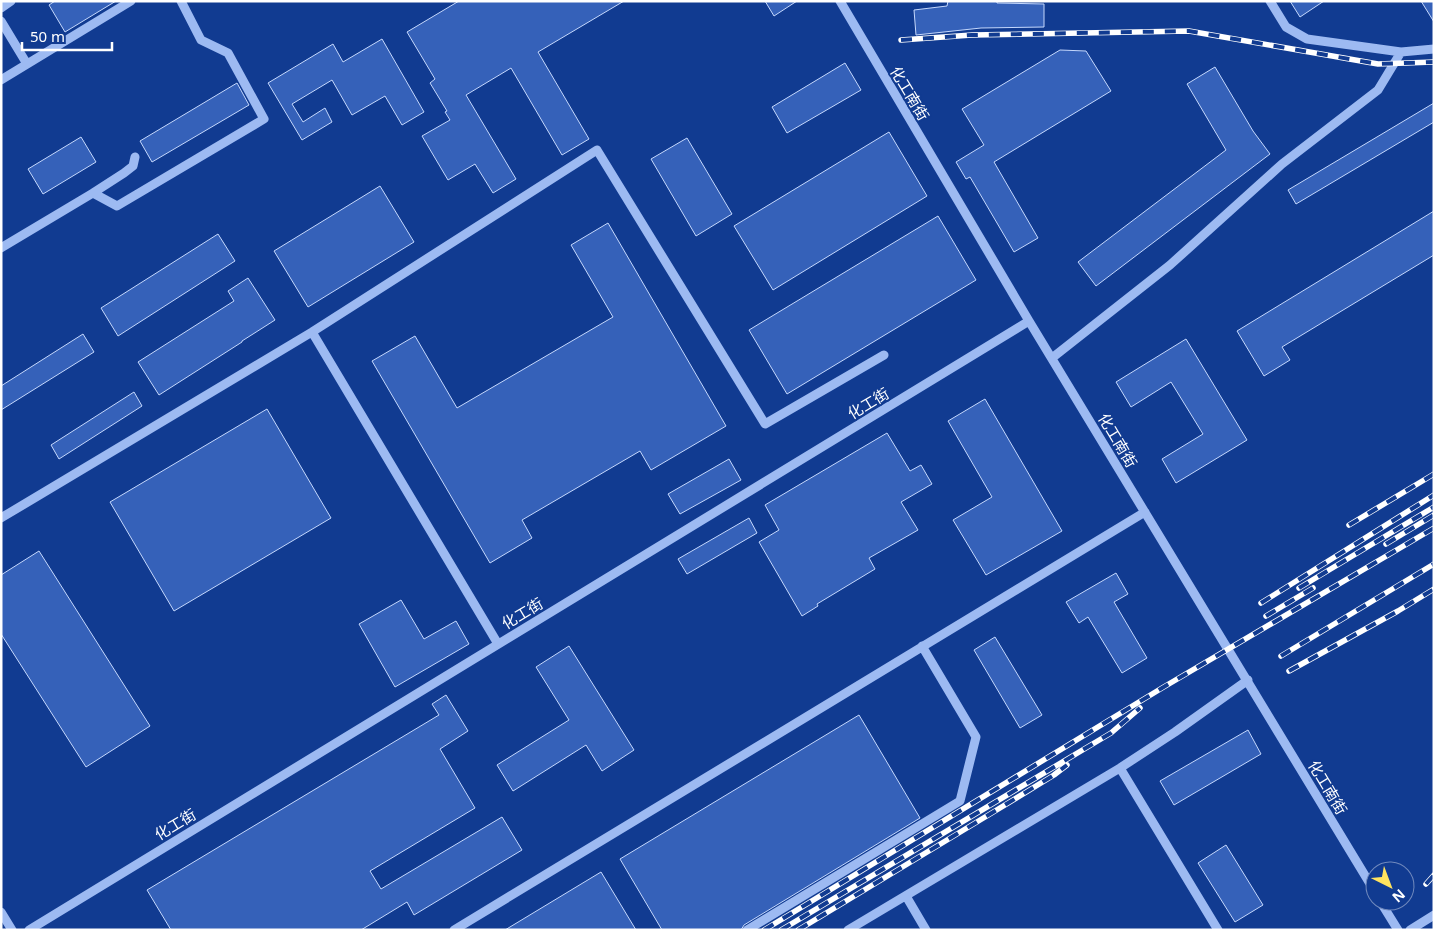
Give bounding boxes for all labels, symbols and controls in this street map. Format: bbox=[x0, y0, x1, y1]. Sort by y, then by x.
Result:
scale bar bbox=[22, 20, 112, 52]
text: 50 m bbox=[30, 26, 65, 46]
street label: 化工南街 bbox=[886, 62, 934, 124]
street label: 化工街 bbox=[844, 383, 892, 423]
street label: 化工南街 bbox=[1094, 409, 1142, 471]
street label: 化工街 bbox=[498, 593, 546, 633]
street label: 化工南街 bbox=[1304, 756, 1352, 818]
street label: 化工街 bbox=[151, 804, 199, 844]
north arrow bbox=[1365, 861, 1415, 911]
text: N bbox=[1388, 885, 1410, 907]

